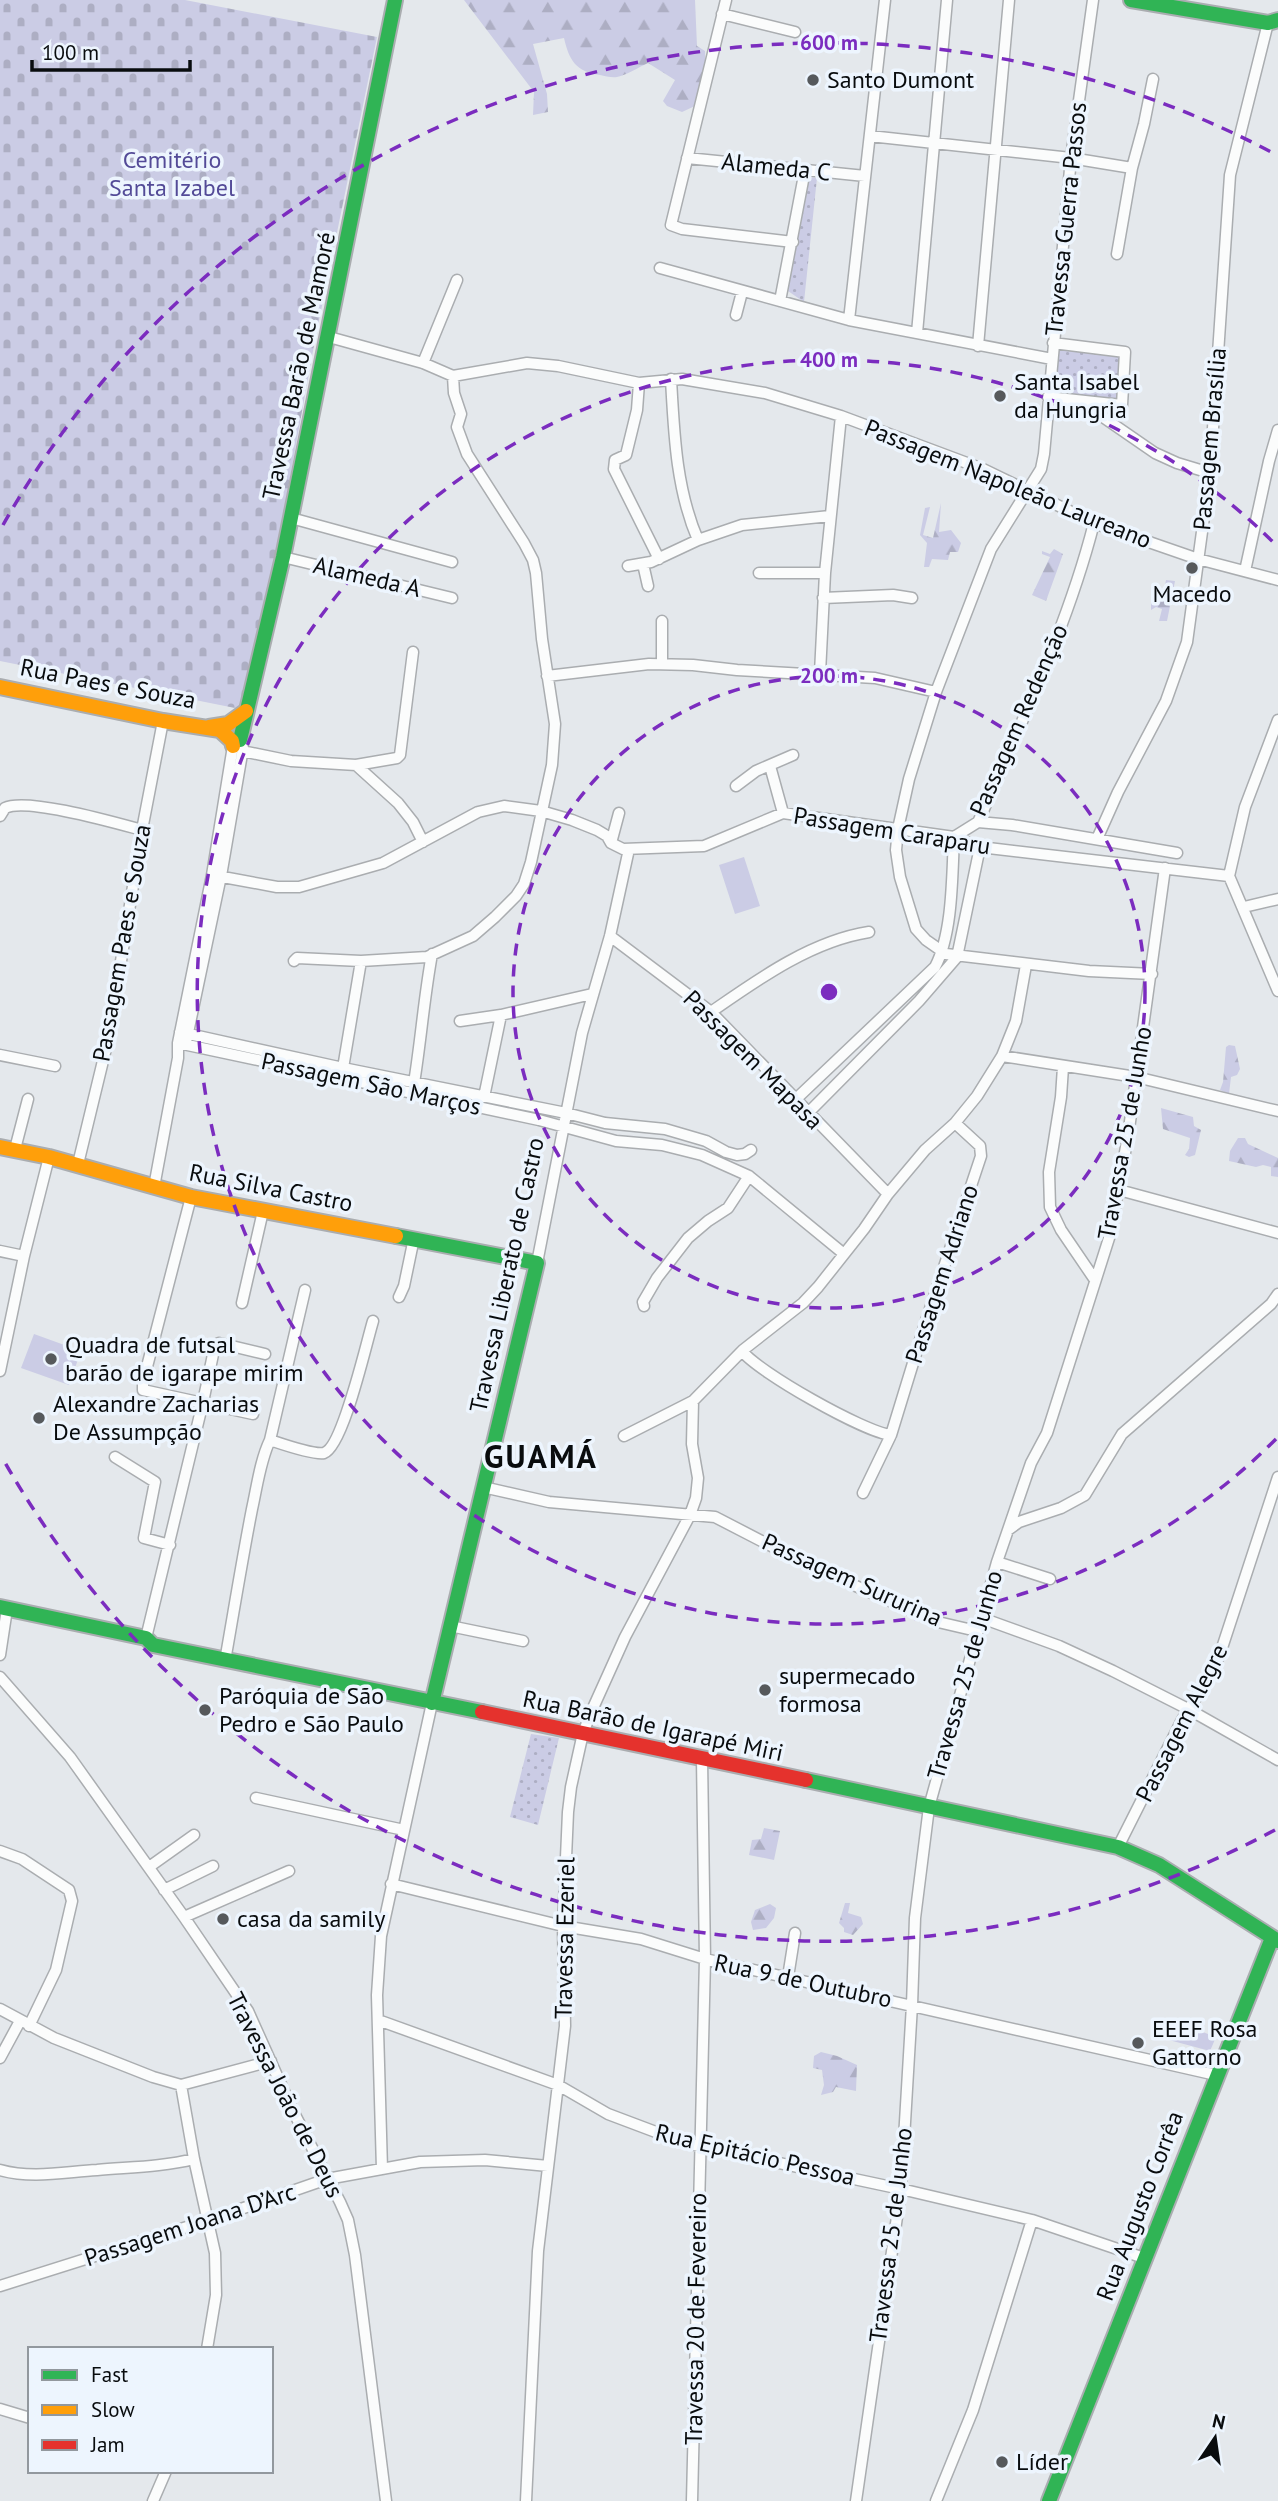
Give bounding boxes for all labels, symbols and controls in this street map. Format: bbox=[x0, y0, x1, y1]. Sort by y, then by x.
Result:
scale bar bbox=[32, 28, 189, 72]
text: 600 m bbox=[800, 29, 858, 56]
text: 100 m bbox=[42, 39, 99, 66]
place label: Santo Dumont bbox=[827, 64, 974, 95]
marker: Santo Dumont bbox=[805, 72, 821, 88]
street label: Travessa Guerra Passos bbox=[1038, 100, 1093, 337]
park label: Cemitério Santa Izabel bbox=[109, 144, 235, 203]
street label: Alameda C bbox=[720, 145, 832, 188]
street label: Travessa Barão de Mamoré bbox=[255, 229, 342, 503]
text: 400 m bbox=[800, 346, 858, 373]
street label: Passagem Brasília bbox=[1186, 346, 1233, 532]
place label: Santa Isabel da Hungria bbox=[1014, 366, 1139, 425]
marker: Santa Isabel da Hungria bbox=[992, 388, 1008, 404]
street label: Passagem Napoleão Laureano bbox=[860, 412, 1156, 555]
street label: Alameda A bbox=[310, 549, 424, 604]
marker: Macedo bbox=[1184, 560, 1200, 576]
place label: Macedo bbox=[1152, 578, 1232, 609]
street label: Passagem Redenção bbox=[962, 619, 1075, 821]
street label: Rua Paes e Souza bbox=[18, 651, 199, 716]
text: 200 m bbox=[800, 662, 858, 689]
street label: Passagem Caraparu bbox=[791, 800, 993, 861]
street label: Passagem Paes e Souza bbox=[85, 822, 158, 1064]
centre of rings bbox=[817, 980, 841, 1004]
street label: Passagem Mapasa bbox=[677, 983, 830, 1136]
street label: Travessa 25 de Junho bbox=[1090, 1024, 1159, 1242]
street label: Passagem São Marços bbox=[258, 1045, 484, 1122]
street label: Travessa Liberato de Castro bbox=[462, 1135, 551, 1415]
street label: Rua Silva Castro bbox=[187, 1156, 355, 1219]
street label: Passagem Adriano bbox=[898, 1180, 985, 1367]
place label: Quadra de futsal barão de igarape mirim bbox=[65, 1329, 304, 1388]
marker: Quadra de futsal barão de igarape mirim bbox=[43, 1351, 59, 1367]
place label: Alexandre Zacharias De Assumpção bbox=[53, 1388, 259, 1447]
marker: Alexandre Zacharias De Assumpção bbox=[31, 1410, 47, 1426]
district label: GUAMÁ bbox=[484, 1435, 598, 1477]
street label: Passagem Sururina bbox=[757, 1526, 947, 1633]
street label: Travessa 25 de Junho bbox=[920, 1567, 1009, 1783]
street label: Passagem Alegre bbox=[1128, 1639, 1235, 1807]
place label: supermecado formosa bbox=[779, 1660, 915, 1719]
place label: Paróquia de São Pedro e São Paulo bbox=[219, 1680, 404, 1739]
marker: supermecado formosa bbox=[757, 1682, 773, 1698]
street label: Rua Barão de Igarapé Miri bbox=[520, 1683, 786, 1768]
marker: Paróquia de São Pedro e São Paulo bbox=[197, 1702, 213, 1718]
street label: Travessa Ezeriel bbox=[548, 1857, 581, 2019]
place label: casa da samily bbox=[237, 1903, 386, 1934]
marker: casa da samily bbox=[215, 1911, 231, 1927]
street label: Rua 9 de Outubro bbox=[712, 1947, 895, 2014]
street label: Travessa João de Deus bbox=[220, 1987, 351, 2203]
place label: EEEF Rosa Gattorno bbox=[1152, 2013, 1257, 2072]
marker: EEEF Rosa Gattorno bbox=[1130, 2035, 1146, 2051]
street label: Rua Augusto Corrêa bbox=[1089, 2107, 1190, 2305]
street label: Rua Epitácio Pessoa bbox=[652, 2116, 858, 2193]
street label: Travessa 25 de Junho bbox=[862, 2126, 919, 2344]
street label: Passagem Joana D’Arc bbox=[80, 2176, 300, 2273]
street label: Travessa 20 de Fevereiro bbox=[678, 2193, 713, 2445]
legend bbox=[28, 2347, 273, 2473]
text: Fast bbox=[91, 2361, 128, 2388]
text: Slow bbox=[91, 2396, 135, 2423]
north arrow bbox=[1180, 2403, 1250, 2473]
text: N bbox=[1210, 2408, 1228, 2435]
text: Jam bbox=[90, 2431, 125, 2458]
place label: Líder bbox=[1016, 2446, 1068, 2477]
marker: Líder bbox=[994, 2454, 1010, 2470]

